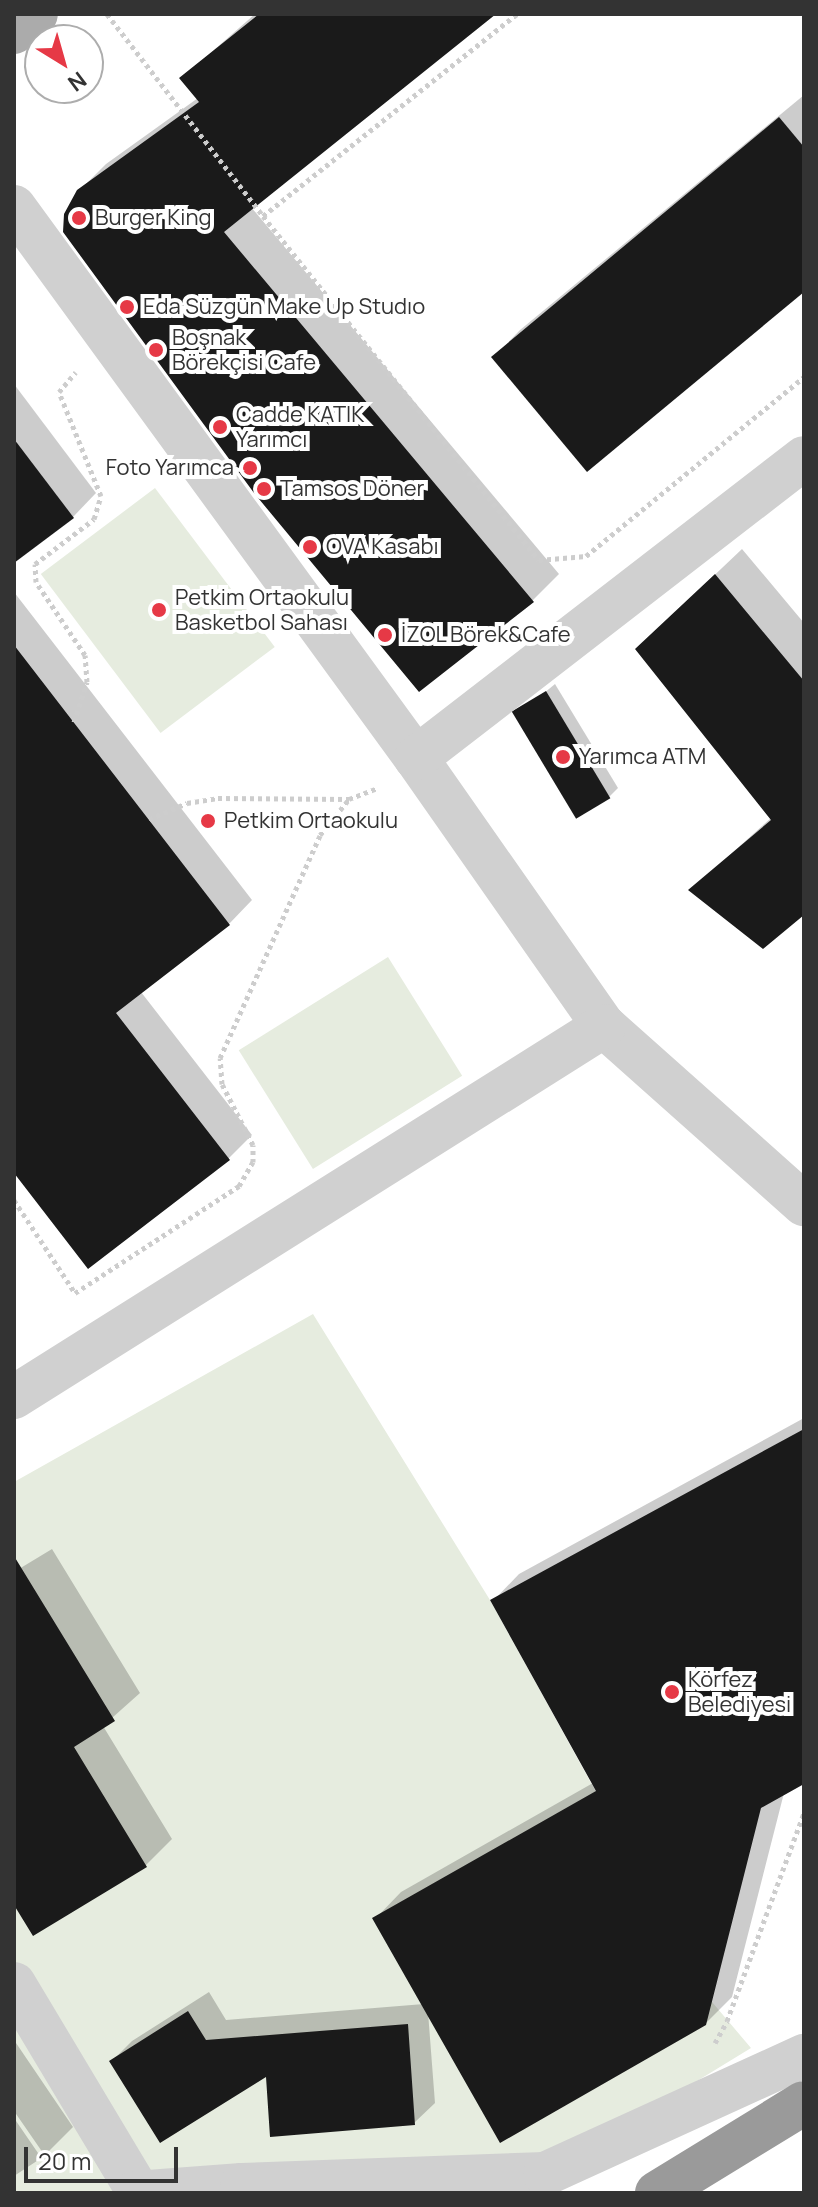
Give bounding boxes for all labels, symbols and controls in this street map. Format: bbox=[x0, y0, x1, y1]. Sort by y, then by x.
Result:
north arrow bbox=[24, 24, 104, 104]
text: N bbox=[62, 65, 93, 98]
place label: Burger King bbox=[95, 205, 212, 231]
marker: Burger King bbox=[70, 209, 88, 227]
place label: Eda Süzgün Make Up Studıo bbox=[143, 294, 425, 320]
marker: Eda Süzgün Make Up Studıo bbox=[118, 298, 136, 316]
place label: Boşnak Börekçisi Cafe bbox=[172, 324, 316, 376]
marker: Boşnak Börekçisi Cafe bbox=[147, 341, 165, 359]
place label: Cadde KATIK Yarımcı bbox=[236, 401, 364, 452]
marker: Cadde KATIK Yarımcı bbox=[211, 418, 229, 436]
place label: Foto Yarımca bbox=[106, 455, 234, 481]
marker: Foto Yarımca bbox=[241, 459, 259, 477]
place label: Tamsos Döner bbox=[280, 476, 424, 502]
marker: Tamsos Döner bbox=[255, 480, 273, 498]
place label: OVA Kasabı bbox=[326, 534, 439, 560]
marker: OVA Kasabı bbox=[301, 538, 319, 556]
place label: Petkim Ortaokulu Basketbol Sahası bbox=[175, 584, 349, 636]
marker: Petkim Ortaokulu Basketbol Sahası bbox=[150, 601, 168, 619]
place label: İZOL Börek&Cafe bbox=[401, 622, 572, 648]
marker: İZOL Börek&Cafe bbox=[376, 626, 394, 644]
place label: Yarımca ATM bbox=[579, 744, 706, 770]
marker: Yarımca ATM bbox=[554, 748, 572, 766]
place label: Petkim Ortaokulu bbox=[224, 808, 398, 834]
marker: Petkim Ortaokulu bbox=[199, 812, 217, 830]
place label: Körfez Belediyesi bbox=[688, 1666, 791, 1718]
marker: Körfez Belediyesi bbox=[663, 1683, 681, 1701]
scale bar bbox=[28, 2131, 182, 2181]
text: 20 m bbox=[38, 2144, 91, 2177]

